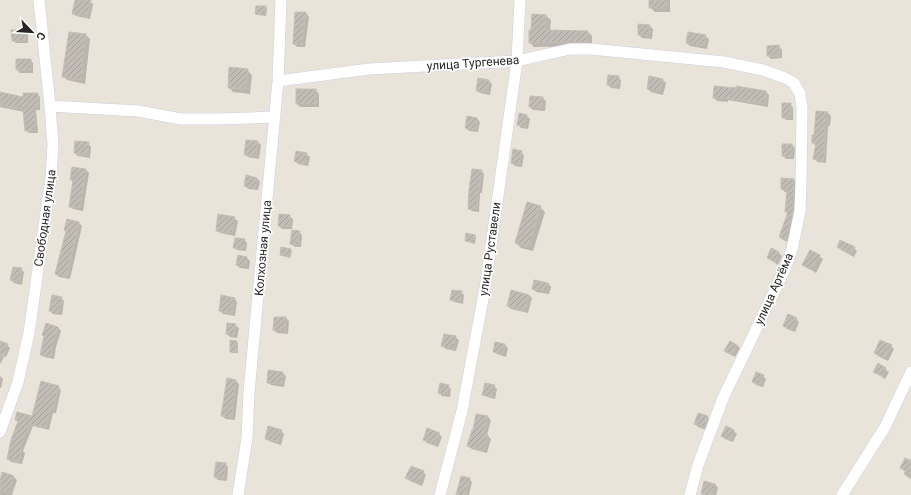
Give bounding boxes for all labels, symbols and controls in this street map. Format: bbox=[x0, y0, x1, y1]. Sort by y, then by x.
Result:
north arrow bbox=[12, 12, 52, 52]
text: С bbox=[33, 30, 48, 42]
street label: улица Тургенева bbox=[426, 53, 520, 73]
street label: Свободная улица bbox=[31, 169, 59, 267]
street label: Колхозная улица bbox=[252, 200, 274, 296]
street label: улица Руставели bbox=[476, 201, 504, 297]
street label: улица Артёма bbox=[752, 251, 796, 327]

